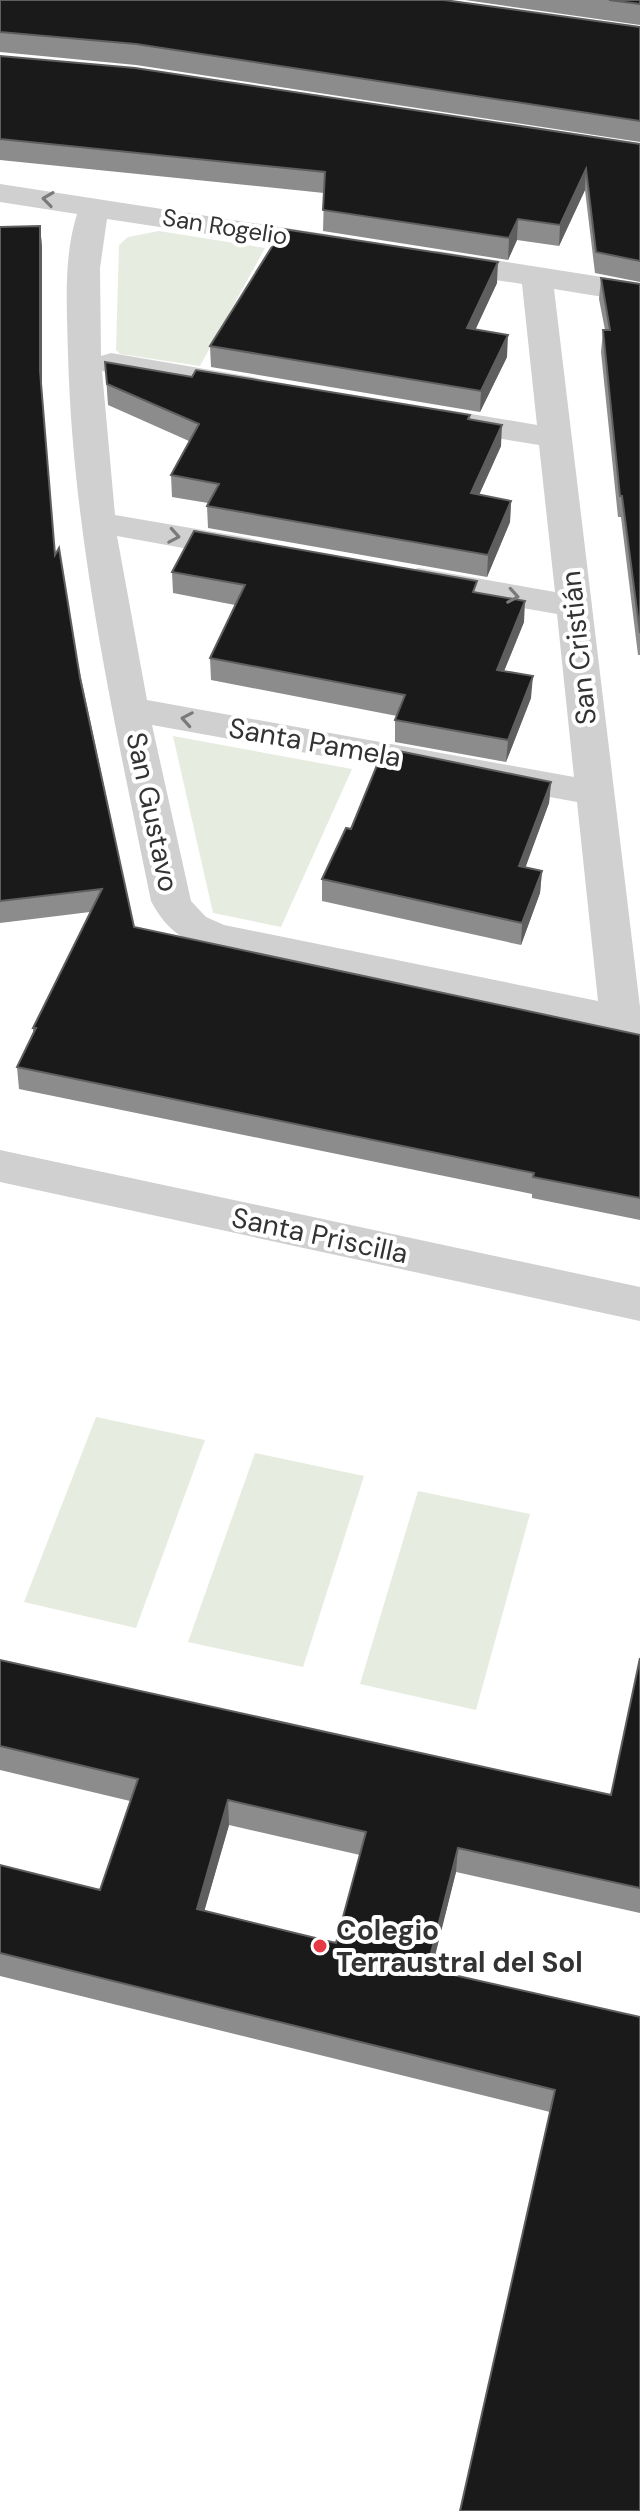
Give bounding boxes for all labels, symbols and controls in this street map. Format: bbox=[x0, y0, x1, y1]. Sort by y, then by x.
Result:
one-way arrow bbox=[41, 191, 55, 208]
street label: San Rogelio bbox=[160, 201, 290, 252]
one-way arrow bbox=[167, 526, 181, 543]
street label: San Cristián bbox=[552, 569, 605, 727]
one-way arrow bbox=[506, 586, 520, 603]
street label: Santa Pamela bbox=[226, 709, 404, 776]
one-way arrow bbox=[181, 711, 194, 728]
street label: San Gustavo bbox=[118, 729, 187, 895]
street label: Santa Priscilla bbox=[228, 1199, 411, 1272]
place label: Colegio Terraustral del Sol bbox=[336, 1912, 583, 1981]
marker: Colegio Terraustral del Sol bbox=[311, 1937, 329, 1955]

